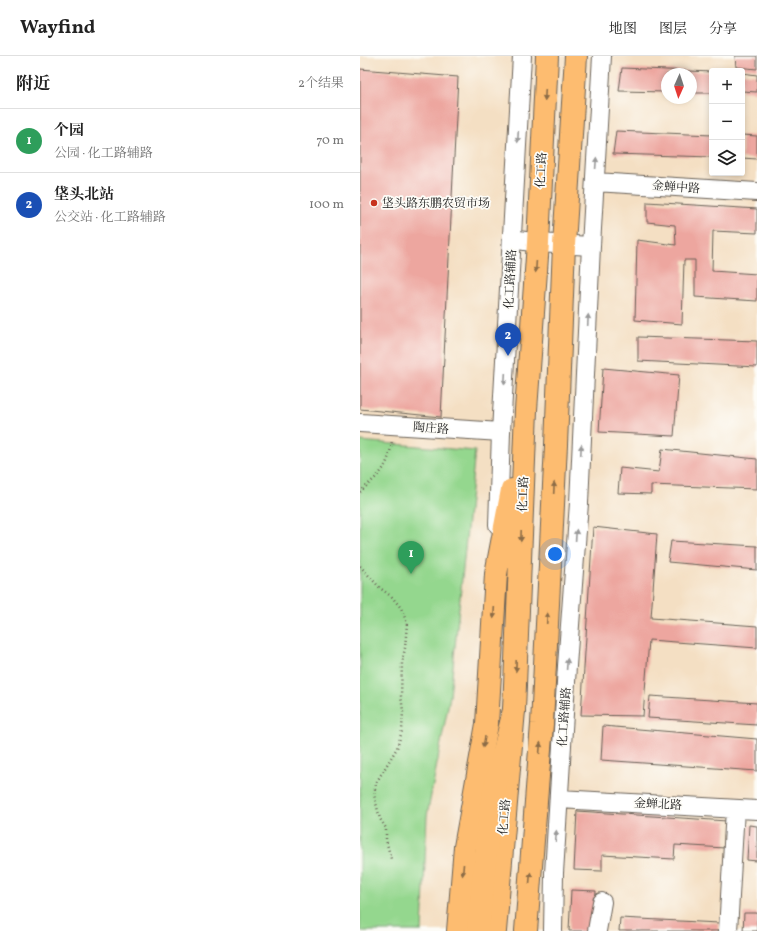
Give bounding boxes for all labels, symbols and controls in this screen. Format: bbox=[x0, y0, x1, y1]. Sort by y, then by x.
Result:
text: Wayfind bbox=[20, 15, 95, 41]
text: 地图 bbox=[609, 20, 637, 39]
text: 图层 bbox=[659, 20, 687, 39]
text: 分享 bbox=[709, 20, 737, 39]
north arrow bbox=[661, 68, 697, 104]
map controls bbox=[709, 68, 745, 176]
button: + bbox=[709, 68, 745, 104]
text: 附近 bbox=[16, 73, 50, 96]
text: 2个结果 bbox=[298, 75, 344, 93]
one-way arrow bbox=[542, 89, 549, 101]
button: − bbox=[709, 104, 745, 140]
text: 个园 bbox=[54, 121, 84, 142]
one-way arrow bbox=[514, 131, 521, 143]
text: 1 bbox=[26, 132, 32, 150]
text: 70 m bbox=[316, 132, 344, 150]
button: layers bbox=[709, 140, 745, 176]
text: 公园 · 化工路辅路 bbox=[54, 145, 153, 163]
street label: 化工路 bbox=[533, 152, 551, 188]
one-way arrow bbox=[592, 157, 599, 169]
street label: 金蝉中路 bbox=[651, 178, 700, 198]
text: 垡头北站 bbox=[54, 185, 114, 206]
text: 2 bbox=[26, 196, 32, 214]
text: 100 m bbox=[309, 196, 344, 214]
place label: 垡头路东鹏农贸市场 bbox=[382, 196, 490, 212]
marker: 垡头路东鹏农贸市场 bbox=[369, 198, 379, 208]
text: 公交站 · 化工路辅路 bbox=[54, 209, 166, 227]
street label: 化工路辅路 bbox=[501, 249, 521, 309]
one-way arrow bbox=[533, 261, 539, 274]
one-way arrow bbox=[584, 314, 591, 326]
pin: 2 bbox=[495, 323, 521, 356]
one-way arrow bbox=[501, 373, 508, 385]
street label: 陶庄路 bbox=[412, 420, 449, 438]
one-way arrow bbox=[578, 444, 585, 456]
street label: 化工路 bbox=[515, 476, 533, 512]
one-way arrow bbox=[550, 482, 557, 494]
one-way arrow bbox=[573, 529, 580, 541]
one-way arrow bbox=[518, 530, 524, 543]
pin: 1 bbox=[398, 541, 424, 574]
your location bbox=[545, 544, 565, 564]
one-way arrow bbox=[491, 607, 497, 620]
one-way arrow bbox=[544, 612, 551, 624]
one-way arrow bbox=[563, 658, 570, 670]
one-way arrow bbox=[512, 660, 519, 672]
street label: 化工路辅路 bbox=[555, 687, 575, 748]
one-way arrow bbox=[481, 736, 487, 748]
one-way arrow bbox=[537, 742, 544, 754]
street label: 金蝉北路 bbox=[634, 796, 682, 814]
street label: 化工路 bbox=[495, 798, 515, 836]
one-way arrow bbox=[553, 830, 560, 842]
one-way arrow bbox=[460, 864, 467, 876]
one-way arrow bbox=[526, 872, 533, 884]

